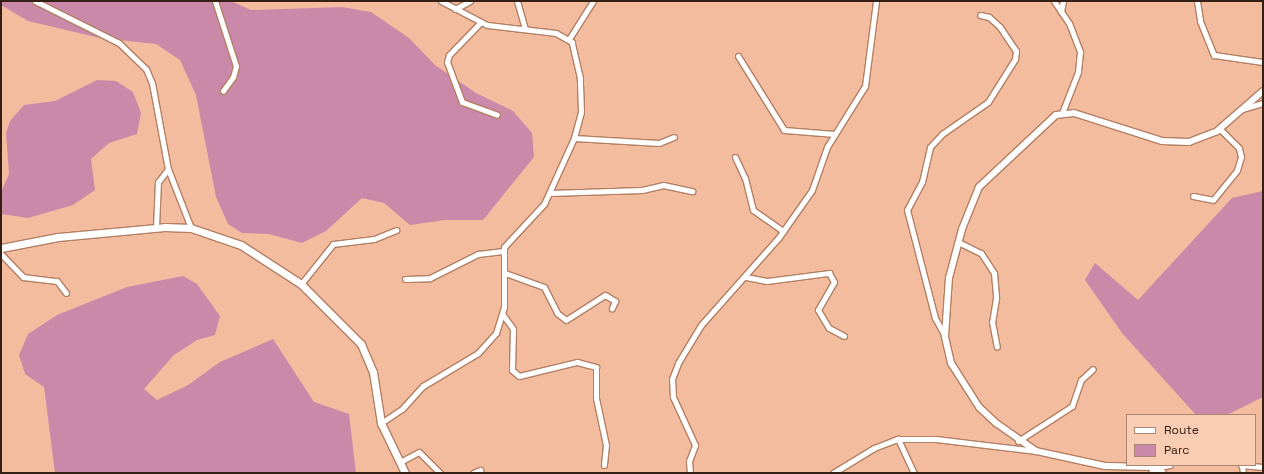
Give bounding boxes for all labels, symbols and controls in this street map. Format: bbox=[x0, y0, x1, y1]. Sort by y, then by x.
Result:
legend bbox=[1126, 414, 1256, 466]
text: Route bbox=[1164, 422, 1199, 438]
text: Parc bbox=[1164, 442, 1189, 458]

